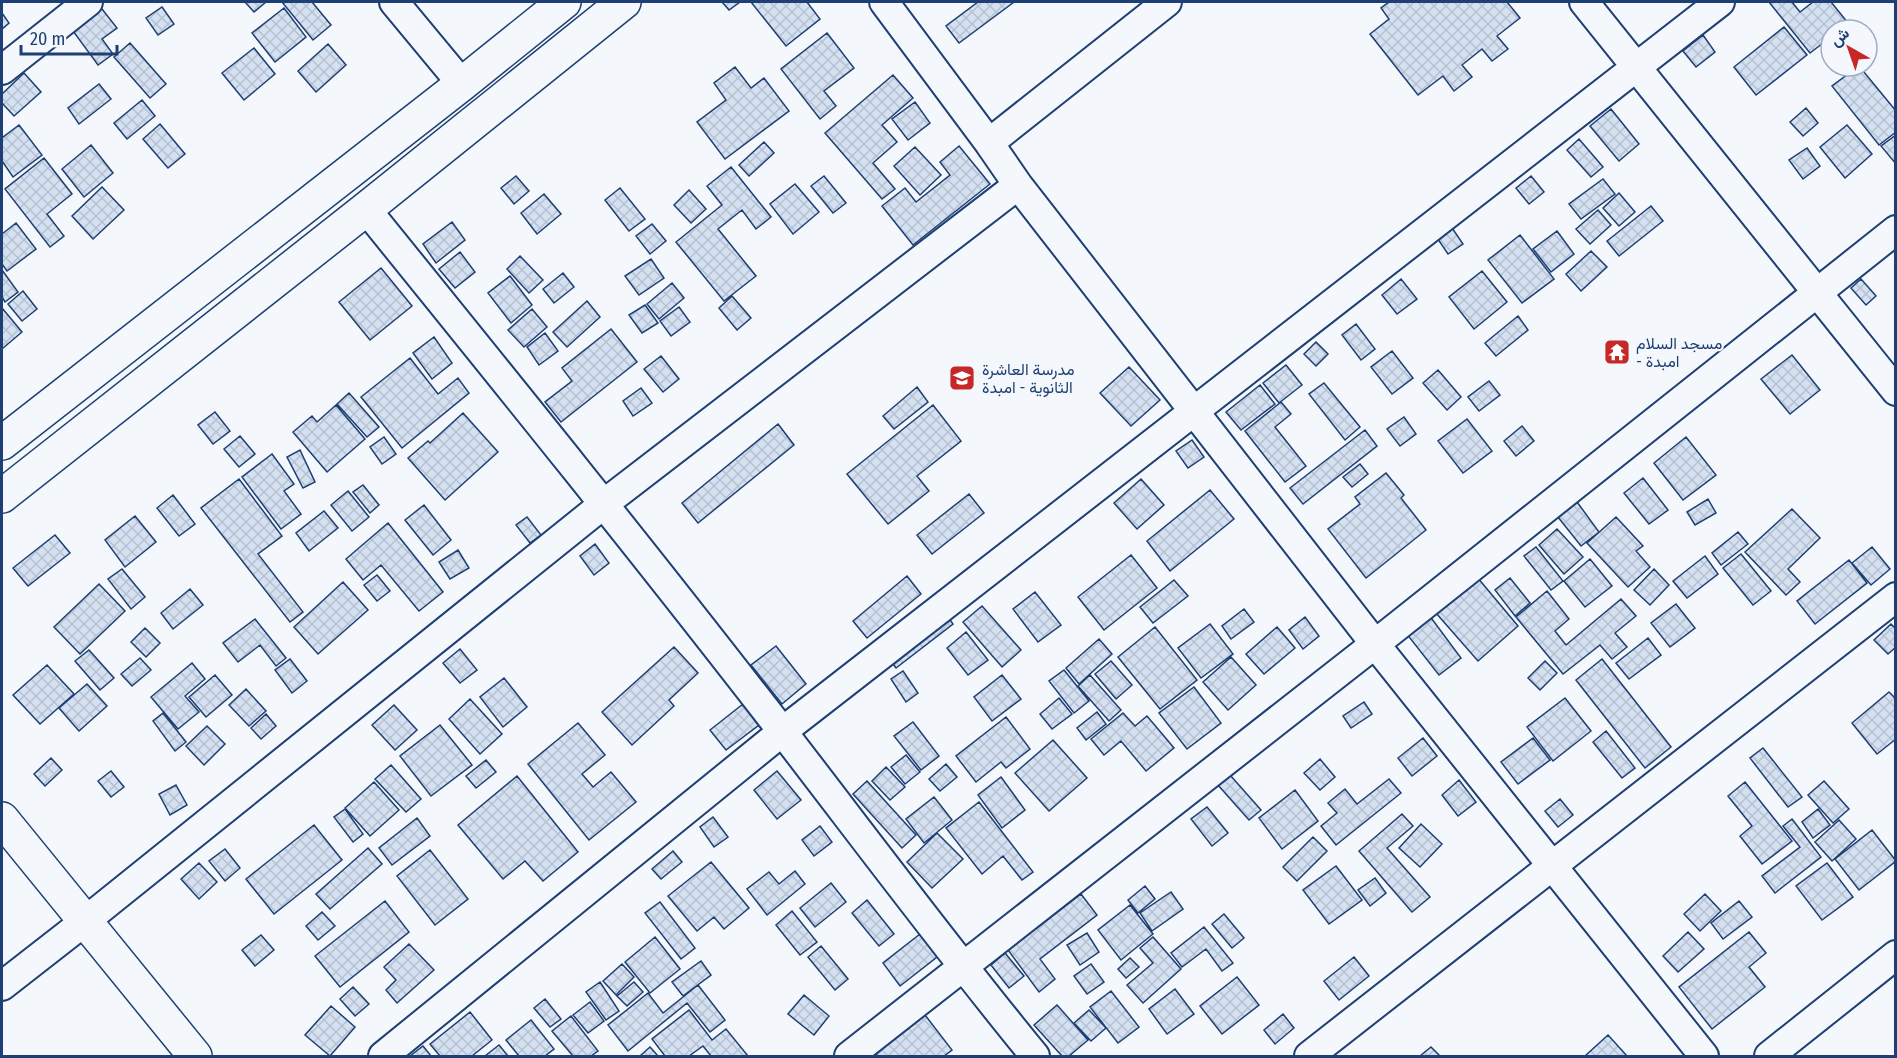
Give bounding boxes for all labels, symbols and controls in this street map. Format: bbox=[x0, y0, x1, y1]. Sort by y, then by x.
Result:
scale bar bbox=[21, 18, 117, 56]
north arrow bbox=[1819, 18, 1879, 78]
text: ش bbox=[1826, 23, 1853, 50]
text: 20 m bbox=[30, 28, 65, 50]
place label: مسجد السلام - امبدة bbox=[1636, 334, 1722, 371]
temple icon: مسجد السلام - امبدة bbox=[1602, 337, 1632, 367]
place label: مدرسة العاشرة الثانوية - امبدة bbox=[982, 360, 1075, 398]
school or university icon: مدرسة العاشرة الثانوية - امبدة bbox=[947, 363, 977, 393]

